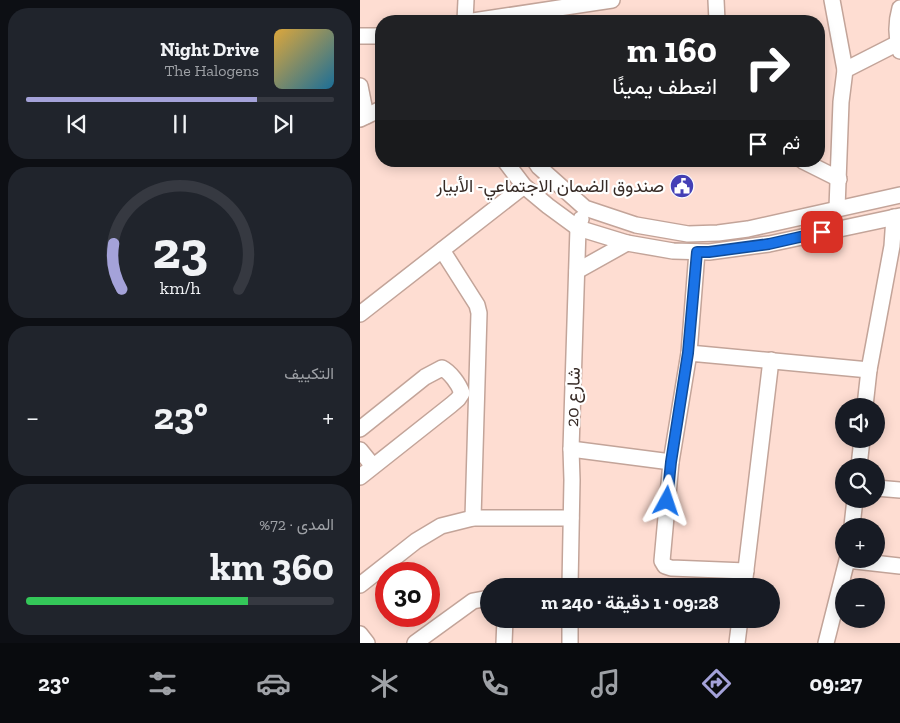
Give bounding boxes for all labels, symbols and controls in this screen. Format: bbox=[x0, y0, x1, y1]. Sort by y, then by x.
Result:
text: 160 m bbox=[627, 29, 717, 71]
icon: right bbox=[735, 35, 800, 100]
text: Night Drive bbox=[160, 38, 259, 61]
text: The Halogens bbox=[164, 61, 259, 80]
text: انعطف يمينًا bbox=[612, 73, 717, 100]
icon: previous bbox=[63, 110, 91, 138]
icon: pause bbox=[166, 110, 194, 138]
icon: next bbox=[269, 110, 297, 138]
icon: arrive bbox=[744, 130, 772, 158]
text: ثم bbox=[782, 131, 800, 154]
public building icon: صندوق الضمان الاجتماعي- الأبيار bbox=[669, 173, 695, 199]
place label: صندوق الضمان الاجتماعي- الأبيار bbox=[435, 175, 664, 201]
pin bbox=[801, 211, 843, 253]
icon: arrive bbox=[808, 218, 836, 246]
text: 23 bbox=[152, 219, 208, 281]
text: km/h bbox=[160, 277, 200, 299]
text: التكييف bbox=[284, 364, 334, 383]
street label: شارع 20 bbox=[561, 367, 586, 427]
text: 23° bbox=[153, 393, 208, 439]
map controls bbox=[835, 398, 885, 628]
button: sound bbox=[835, 398, 885, 448]
text: − bbox=[26, 401, 39, 434]
text: + bbox=[322, 401, 334, 434]
button: search bbox=[835, 458, 885, 508]
position arrow bbox=[640, 474, 692, 526]
text: المدى · 72% bbox=[259, 515, 334, 534]
button: + bbox=[835, 518, 885, 568]
text: 360 km bbox=[210, 544, 334, 590]
speed limit sign: 30 bbox=[375, 562, 440, 627]
button: − bbox=[835, 578, 885, 628]
text: 09:28 · 1 دقيقة · 240 m bbox=[541, 591, 719, 614]
icon: filters bbox=[145, 666, 180, 701]
icon: car bbox=[256, 666, 291, 701]
icon: climate bbox=[367, 666, 402, 701]
icon: phone bbox=[477, 666, 512, 701]
icon: music bbox=[588, 666, 623, 701]
icon: directions bbox=[699, 666, 734, 701]
text: 23° bbox=[38, 670, 70, 697]
text: 09:27 bbox=[810, 670, 862, 697]

